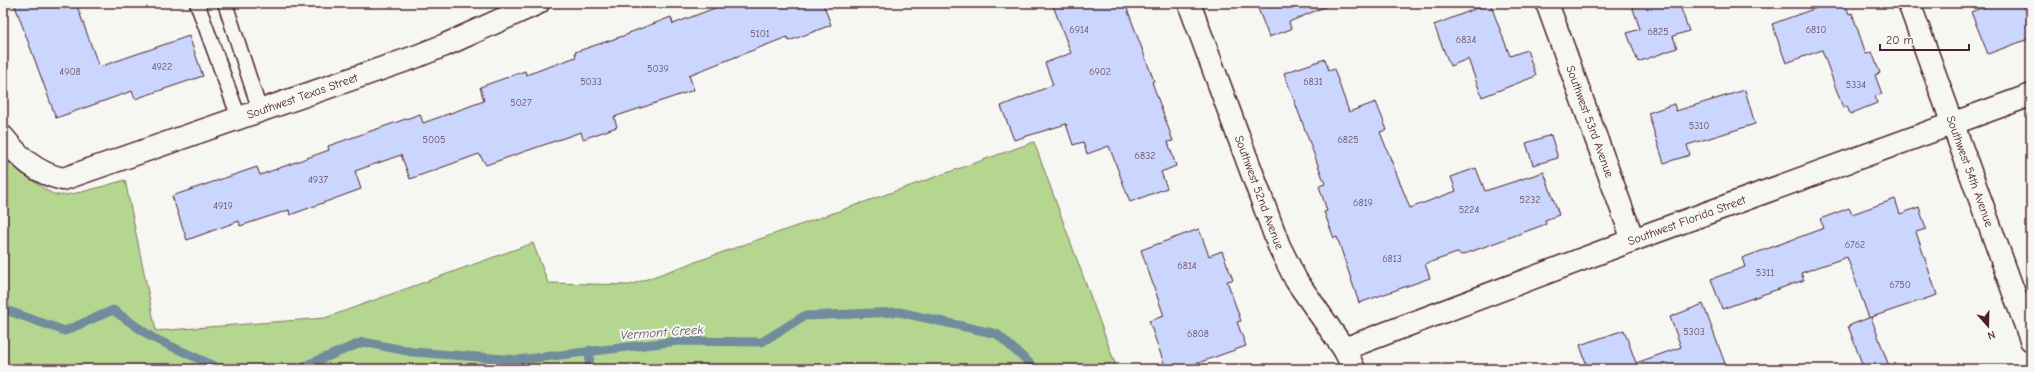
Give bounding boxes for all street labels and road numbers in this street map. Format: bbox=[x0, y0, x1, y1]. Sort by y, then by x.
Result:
street label: Southwest 53rd Avenue bbox=[1563, 63, 1617, 179]
street label: Southwest Texas Street bbox=[245, 70, 360, 122]
street label: Southwest 54th Avenue bbox=[1943, 114, 1996, 229]
street label: Southwest 52nd Avenue bbox=[1232, 133, 1287, 252]
street label: Southwest Florida Street bbox=[1626, 192, 1748, 248]

